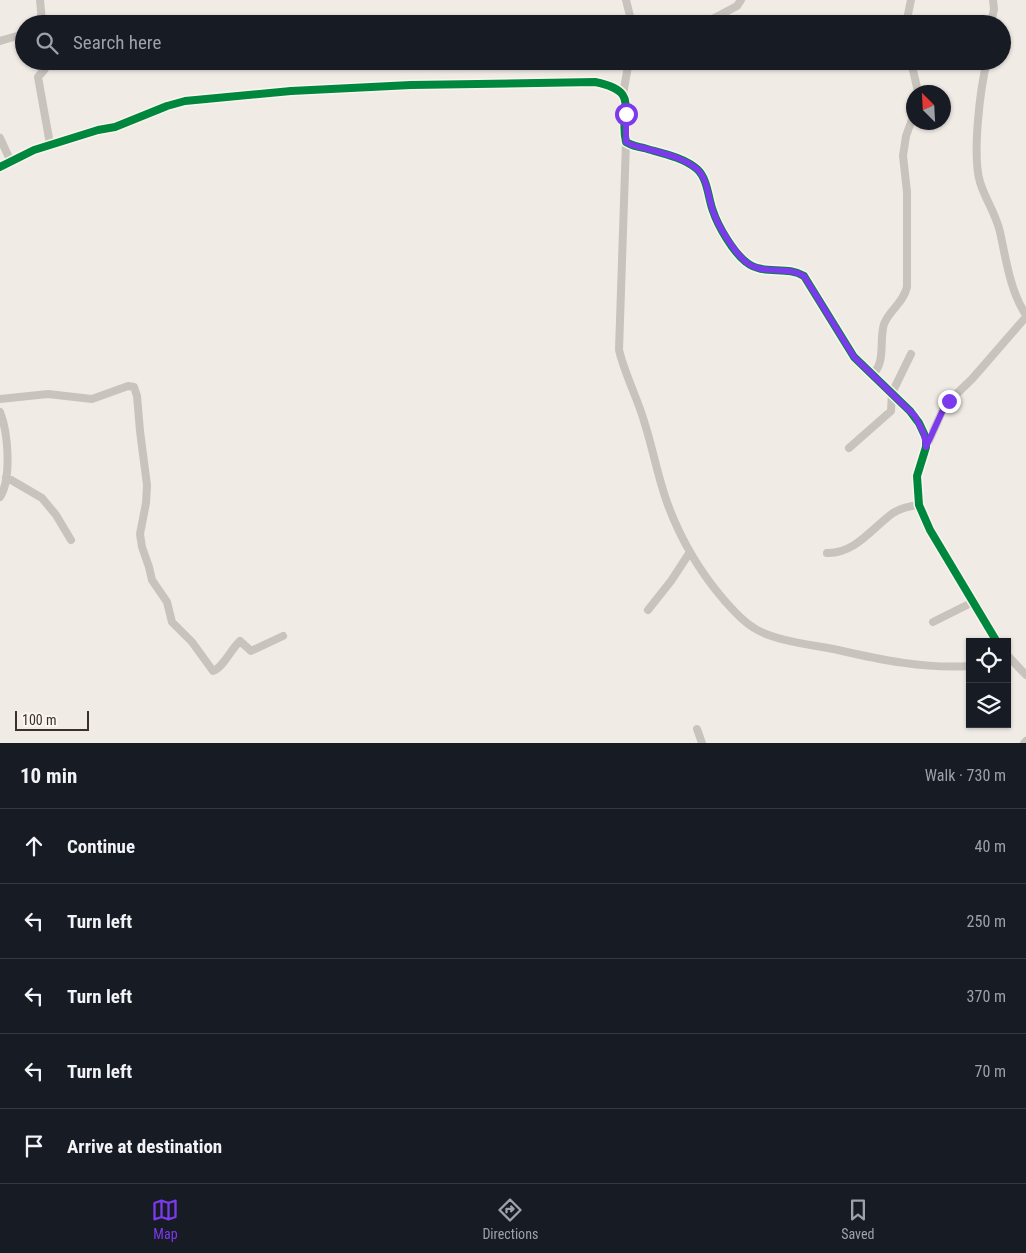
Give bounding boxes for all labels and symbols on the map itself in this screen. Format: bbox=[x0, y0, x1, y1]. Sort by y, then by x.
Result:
north arrow bbox=[906, 85, 951, 130]
route start bbox=[615, 103, 638, 126]
route end bbox=[938, 390, 961, 413]
scale bar bbox=[15, 708, 89, 731]

